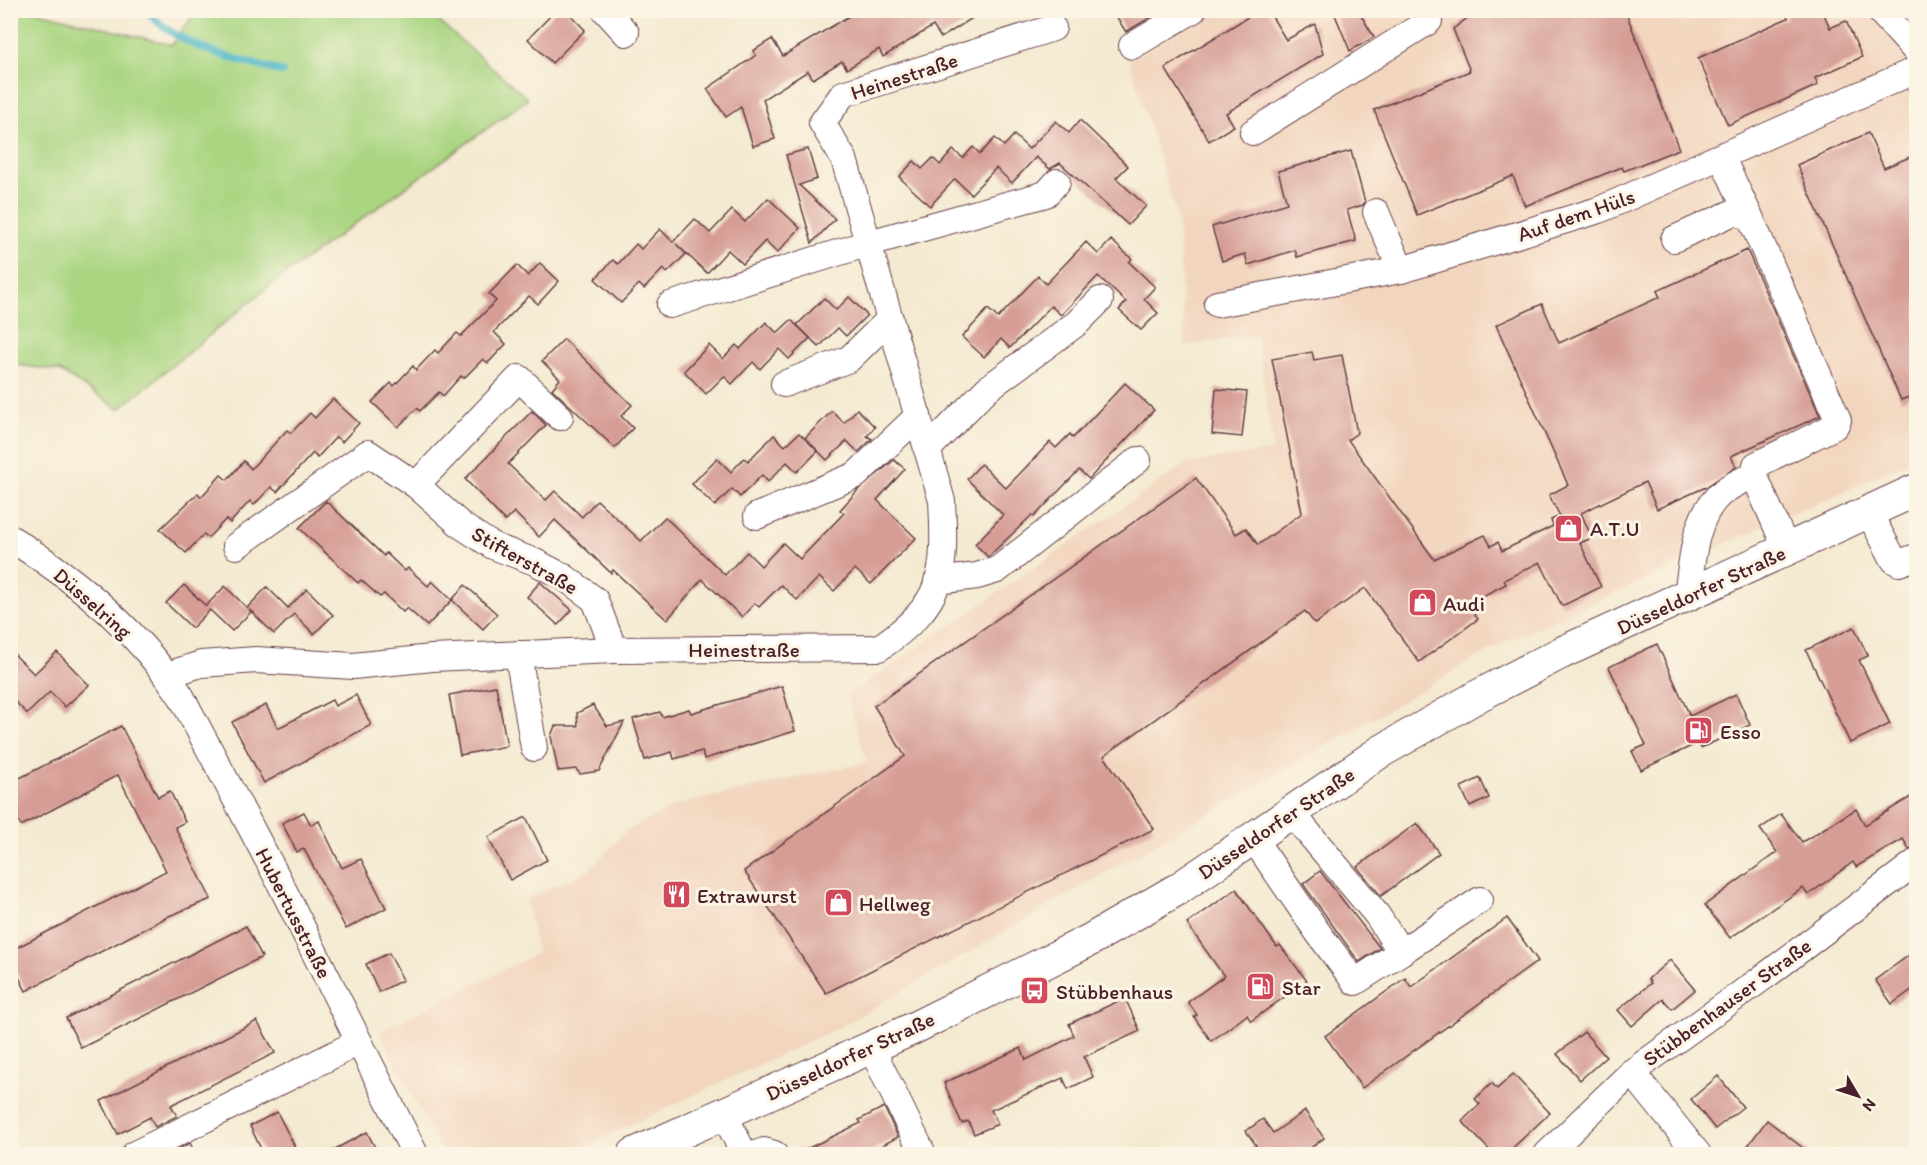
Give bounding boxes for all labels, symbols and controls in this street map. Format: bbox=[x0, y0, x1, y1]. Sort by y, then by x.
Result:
street label: Heinestraße bbox=[847, 47, 961, 105]
street label: Auf dem Hüls bbox=[1514, 183, 1638, 247]
shop icon: A.T.U bbox=[1553, 512, 1585, 544]
place label: A.T.U bbox=[1590, 516, 1639, 541]
street label: Stifterstraße bbox=[468, 521, 582, 599]
street label: Düsseldorfer Straße bbox=[1613, 540, 1789, 640]
street label: Düsselring bbox=[49, 562, 138, 644]
shop icon: Audi bbox=[1406, 587, 1438, 619]
place label: Audi bbox=[1443, 591, 1485, 616]
street label: Heinestraße bbox=[688, 637, 800, 662]
fuel station icon: Esso bbox=[1683, 715, 1715, 747]
place label: Esso bbox=[1720, 719, 1761, 744]
street label: Düsseldorfer Straße bbox=[1193, 761, 1359, 885]
street label: Hubertusstraße bbox=[250, 844, 338, 983]
restaurant icon: Extrawurst bbox=[660, 879, 692, 911]
place label: Extrawurst bbox=[697, 883, 797, 908]
shop icon: Hellweg bbox=[822, 887, 854, 919]
place label: Hellweg bbox=[859, 891, 931, 916]
street label: Stübbenhauser Straße bbox=[1638, 933, 1816, 1071]
fuel station icon: Star bbox=[1245, 971, 1277, 1003]
bus stop icon: Stübbenhaus bbox=[1019, 975, 1051, 1007]
place label: Star bbox=[1282, 975, 1321, 1000]
place label: Stübbenhaus bbox=[1056, 979, 1173, 1004]
street label: Düsseldorfer Straße bbox=[762, 1006, 938, 1106]
north arrow bbox=[1828, 1066, 1888, 1126]
text: N bbox=[1858, 1095, 1880, 1115]

